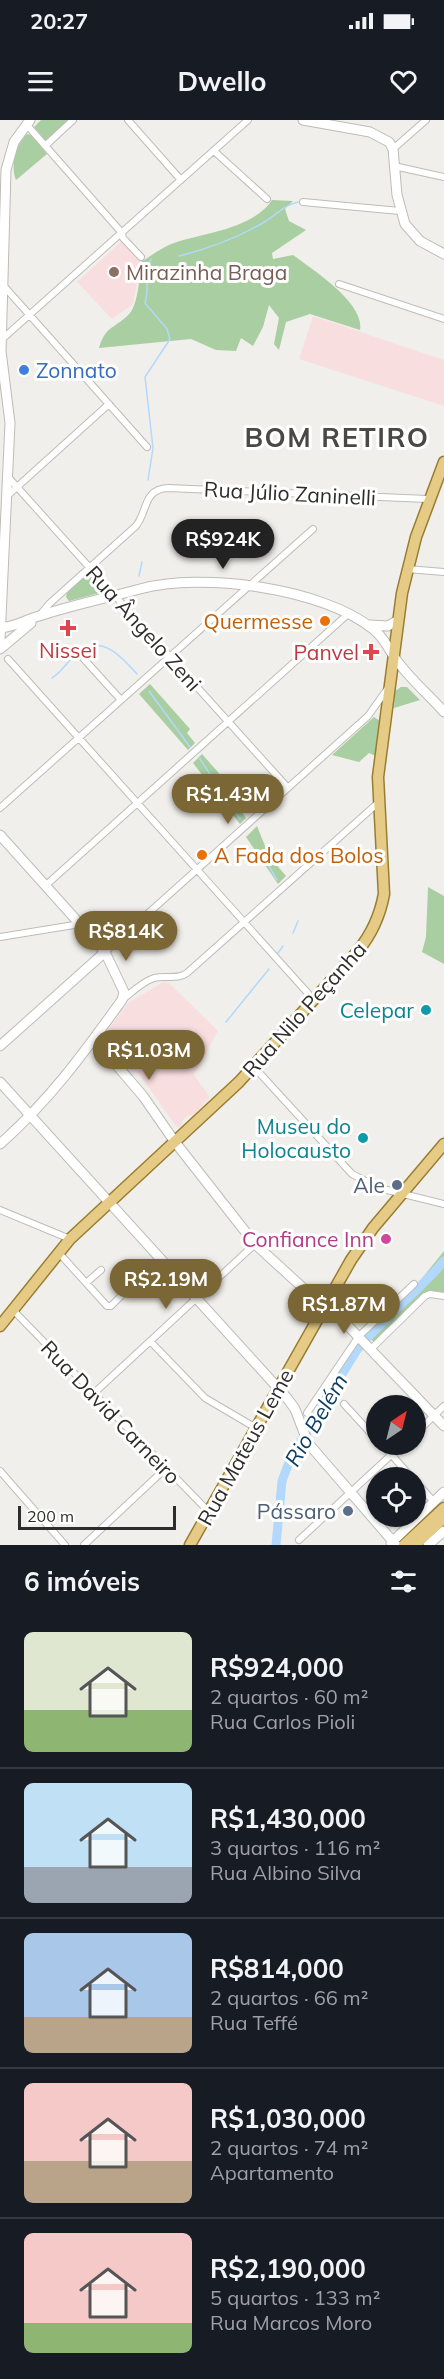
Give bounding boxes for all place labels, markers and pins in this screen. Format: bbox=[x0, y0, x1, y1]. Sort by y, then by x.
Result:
place label: Mirazinha Braga bbox=[126, 259, 287, 285]
marker: Mirazinha Braga bbox=[107, 265, 121, 279]
place label: Zonnato bbox=[36, 357, 117, 383]
marker: Zonnato bbox=[17, 363, 31, 377]
pin: R$924K bbox=[174, 519, 272, 570]
place label: Quermesse bbox=[204, 608, 313, 634]
marker: Quermesse bbox=[318, 614, 332, 628]
marker: Nissei bbox=[61, 621, 75, 635]
place label: Nissei bbox=[39, 637, 97, 663]
place label: Panvel bbox=[294, 639, 359, 665]
marker: Panvel bbox=[364, 645, 378, 659]
pin: R$1.43M bbox=[173, 774, 283, 825]
place label: A Fada dos Bolos bbox=[214, 842, 384, 868]
marker: A Fada dos Bolos bbox=[195, 848, 209, 862]
pin: R$814K bbox=[77, 911, 175, 962]
place label: Celepar bbox=[340, 997, 414, 1023]
marker: Celepar bbox=[419, 1003, 433, 1017]
pin: R$1.03M bbox=[94, 1030, 204, 1081]
place label: Museu do Holocausto bbox=[241, 1113, 351, 1163]
marker: Museu do Holocausto bbox=[356, 1131, 370, 1145]
place label: Ale bbox=[353, 1172, 385, 1198]
marker: Ale bbox=[390, 1178, 404, 1192]
place label: Confiance Inn bbox=[242, 1226, 374, 1252]
marker: Confiance Inn bbox=[379, 1232, 393, 1246]
pin: R$2.19M bbox=[111, 1259, 221, 1310]
pin: R$1.87M bbox=[289, 1284, 399, 1335]
place label: Pássaro bbox=[257, 1498, 336, 1524]
marker: Pássaro bbox=[341, 1504, 355, 1518]

